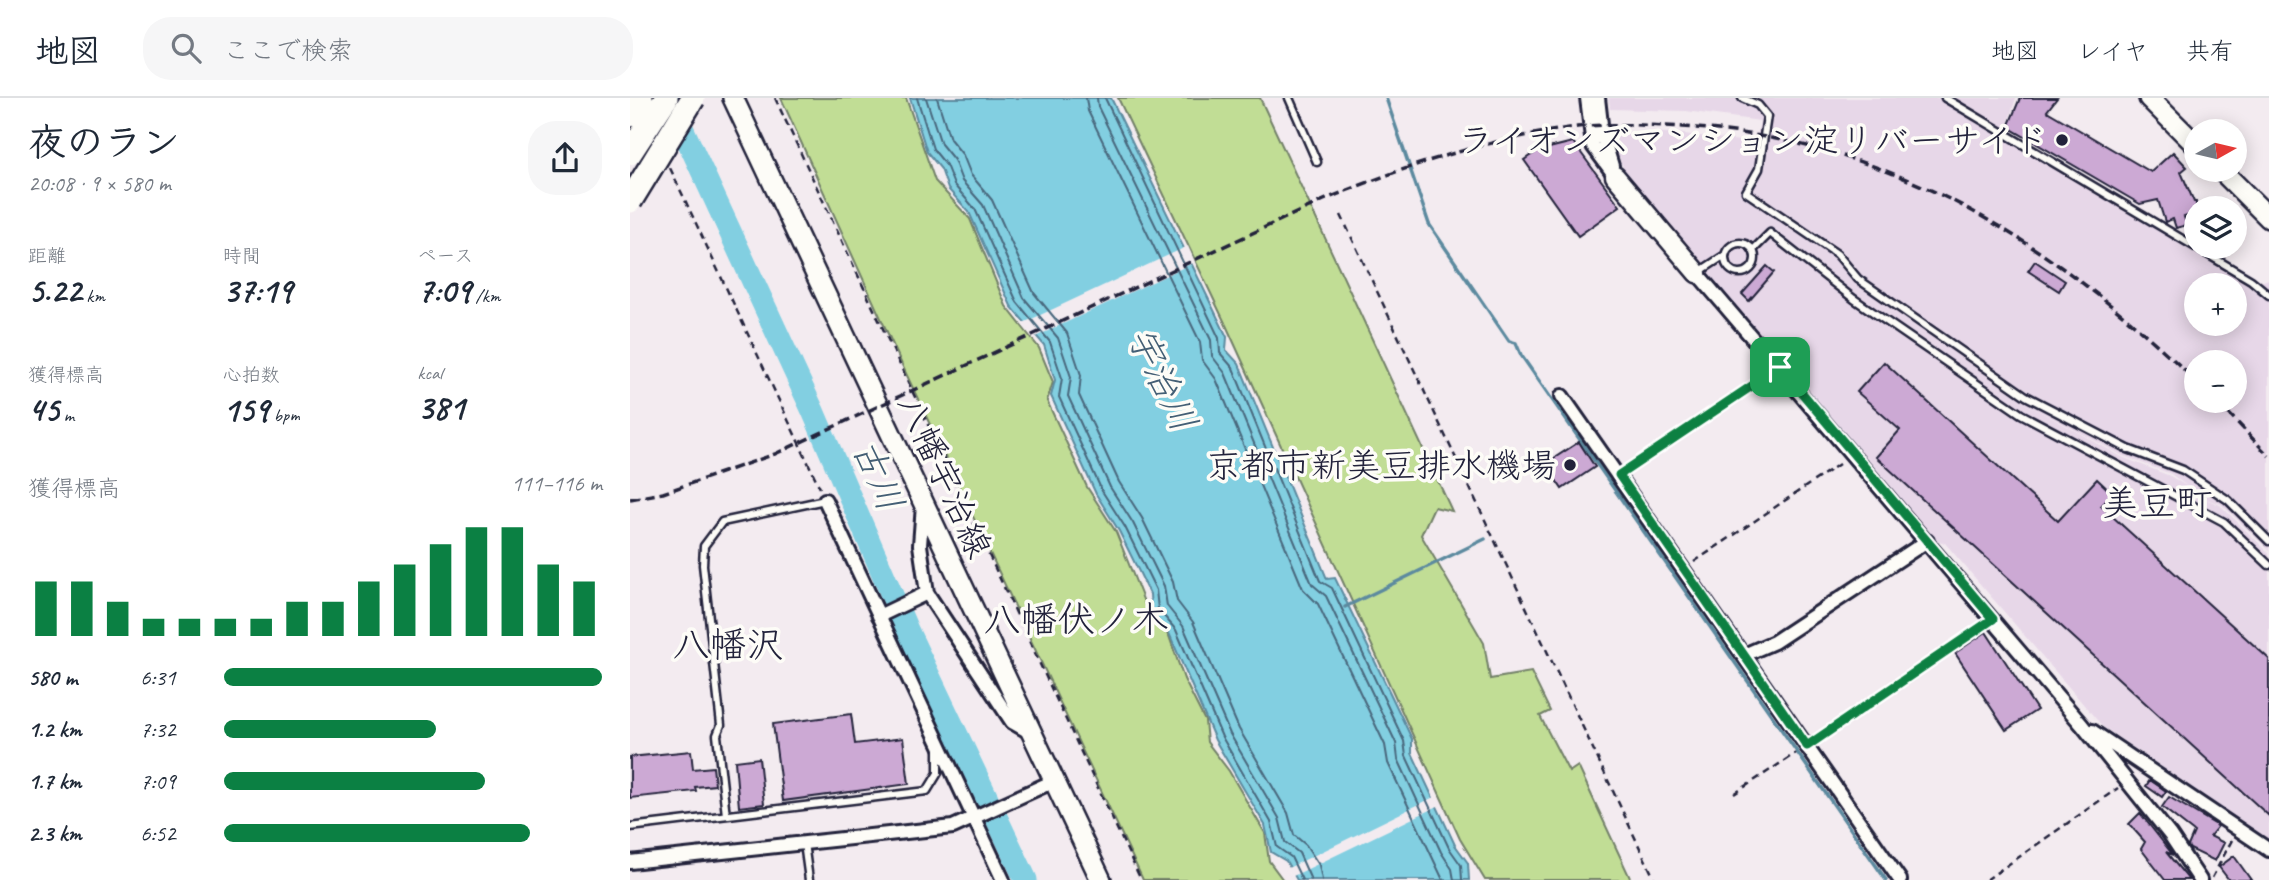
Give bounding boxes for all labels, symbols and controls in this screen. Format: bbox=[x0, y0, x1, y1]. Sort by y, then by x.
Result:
search box bbox=[143, 17, 633, 80]
icon: search bbox=[167, 29, 205, 67]
text: 地図 bbox=[35, 30, 101, 72]
text: ここで検索 bbox=[223, 34, 353, 67]
text: 地図 bbox=[1991, 36, 2039, 66]
text: レイヤ bbox=[2077, 36, 2148, 66]
text: 共有 bbox=[2186, 36, 2234, 66]
place label: ライオンズマンション淀リバーサイド bbox=[1458, 118, 2048, 163]
text: 夜のラン bbox=[28, 119, 180, 166]
north arrow bbox=[2184, 119, 2247, 182]
map controls bbox=[2184, 119, 2247, 413]
button: share bbox=[528, 121, 602, 195]
marker: ライオンズマンション淀リバーサイド bbox=[2054, 132, 2070, 148]
text: 20:08 · 9 × 580 m bbox=[28, 169, 171, 198]
button: layers bbox=[2184, 196, 2247, 259]
text: 距離 bbox=[28, 244, 66, 268]
text: 時間 bbox=[223, 244, 261, 268]
text: ペース bbox=[417, 244, 473, 268]
text: 5.22 bbox=[28, 268, 82, 313]
text: 37:19 bbox=[223, 268, 292, 313]
text: 7:09 bbox=[417, 268, 471, 313]
button: + bbox=[2184, 273, 2247, 336]
text: km bbox=[82, 284, 105, 308]
text: /km bbox=[471, 284, 500, 308]
water label: 宇治川 bbox=[1117, 319, 1208, 439]
pin bbox=[1750, 337, 1810, 397]
icon: arrive bbox=[1761, 348, 1799, 386]
button: − bbox=[2184, 350, 2247, 413]
text: kcal bbox=[417, 361, 442, 385]
text: 獲得標高 bbox=[28, 363, 104, 387]
text: 心拍数 bbox=[223, 363, 280, 387]
text: 381 bbox=[417, 385, 465, 430]
text: 45 bbox=[28, 387, 59, 432]
text: 159 bbox=[223, 387, 269, 432]
street label: 八幡宇治線 bbox=[887, 387, 1002, 565]
text: m bbox=[59, 403, 74, 427]
text: bpm bbox=[269, 403, 300, 427]
water label: 古川 bbox=[842, 432, 915, 518]
place label: 京都市新美豆排水機場 bbox=[1206, 443, 1556, 488]
marker: 京都市新美豆排水機場 bbox=[1562, 457, 1578, 473]
text: 111–116 m bbox=[511, 469, 602, 498]
text: 獲得標高 bbox=[28, 474, 120, 503]
district label: 美豆町 bbox=[2102, 479, 2213, 526]
district label: 八幡伏ノ木 bbox=[984, 596, 1169, 643]
district label: 八幡沢 bbox=[673, 621, 784, 668]
text: 580 m bbox=[28, 663, 77, 692]
text: 6:31 bbox=[140, 663, 176, 692]
text: 1.2 km bbox=[28, 715, 82, 744]
text: 7:32 bbox=[140, 715, 176, 744]
text: 1.7 km bbox=[28, 767, 81, 796]
text: 7:09 bbox=[140, 767, 176, 796]
text: 2.3 km bbox=[28, 819, 82, 848]
text: 6:52 bbox=[140, 819, 176, 848]

